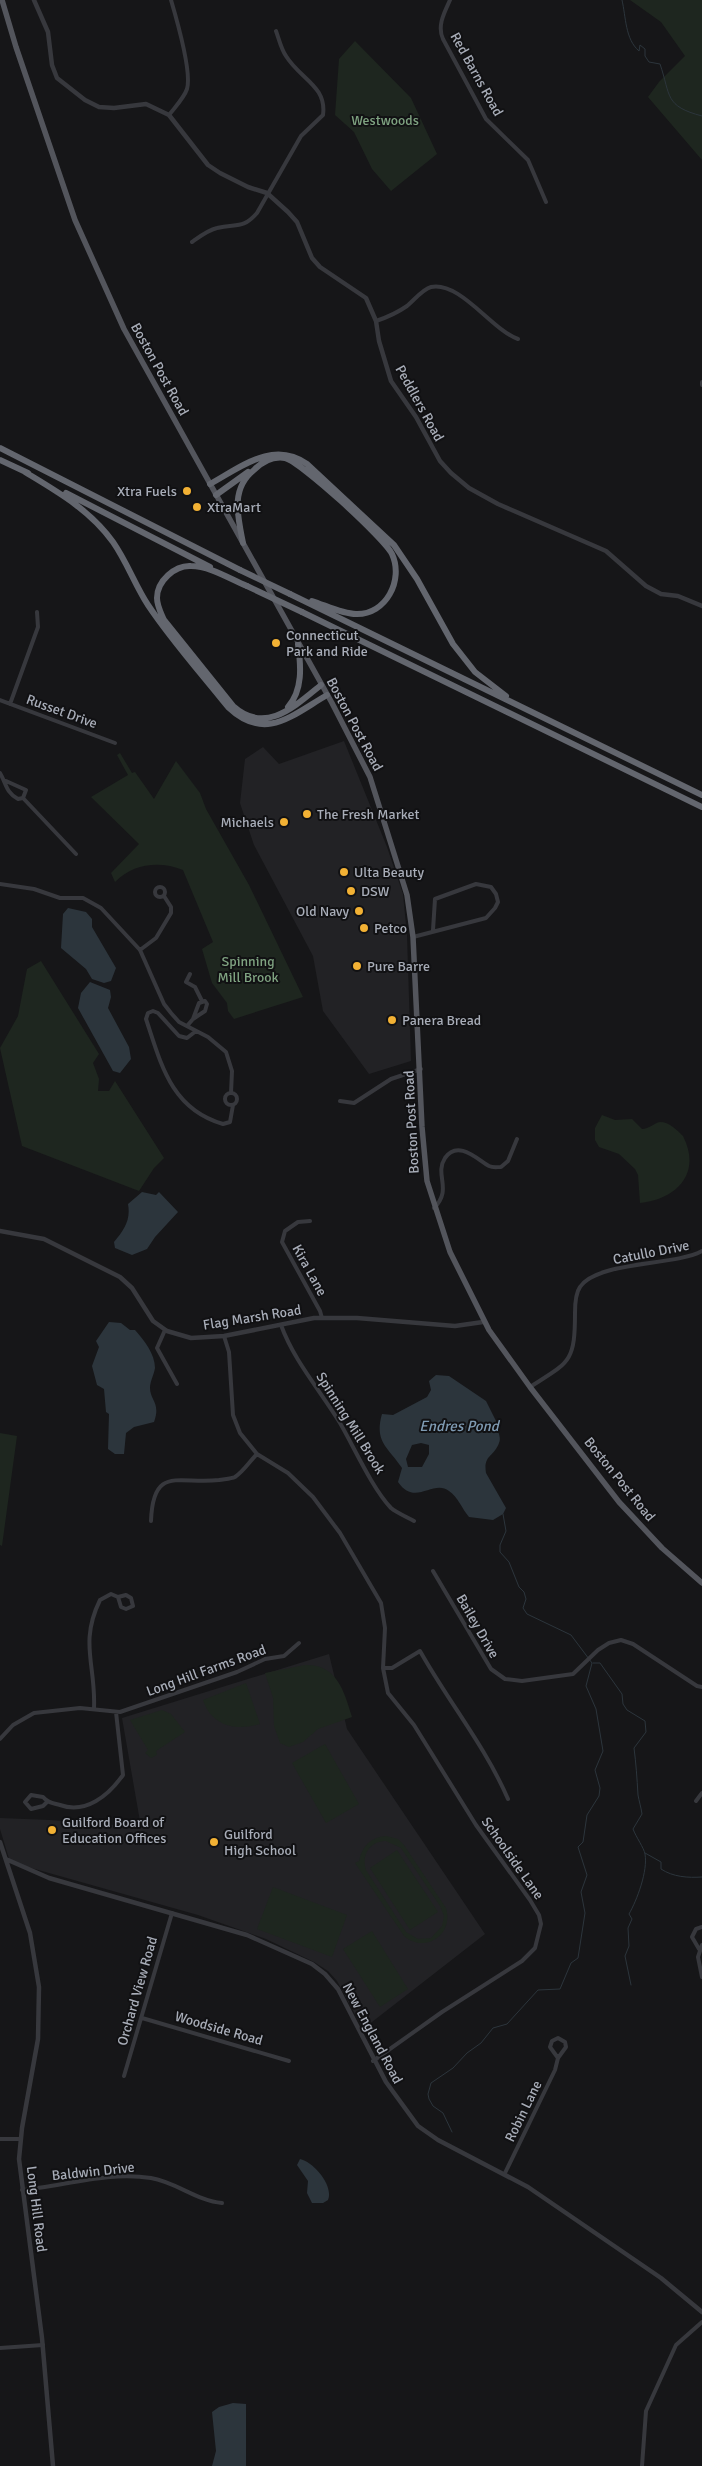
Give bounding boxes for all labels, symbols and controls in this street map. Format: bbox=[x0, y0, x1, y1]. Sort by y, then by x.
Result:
street label: Red Barns Road bbox=[447, 29, 507, 119]
park label: Westwoods bbox=[351, 112, 419, 129]
street label: Boston Post Road bbox=[127, 320, 192, 419]
street label: Peddlers Road bbox=[392, 362, 448, 444]
place label: Xtra Fuels bbox=[117, 483, 177, 500]
marker: Xtra Fuels bbox=[181, 485, 193, 497]
place label: XtraMart bbox=[207, 499, 261, 516]
marker: XtraMart bbox=[191, 501, 203, 513]
place label: Connecticut Park and Ride bbox=[286, 627, 368, 660]
marker: Connecticut Park and Ride bbox=[270, 637, 282, 649]
street label: Boston Post Road bbox=[323, 675, 386, 774]
street label: Russet Drive bbox=[24, 691, 100, 732]
place label: The Fresh Market bbox=[317, 806, 420, 823]
marker: The Fresh Market bbox=[301, 808, 313, 820]
place label: Michaels bbox=[220, 814, 274, 831]
marker: Michaels bbox=[278, 816, 290, 828]
place label: Ulta Beauty bbox=[354, 864, 425, 881]
marker: Ulta Beauty bbox=[338, 866, 350, 878]
place label: DSW bbox=[361, 883, 390, 900]
marker: DSW bbox=[345, 885, 357, 897]
place label: Old Navy bbox=[296, 903, 349, 920]
marker: Old Navy bbox=[353, 905, 365, 917]
place label: Petco bbox=[374, 920, 407, 937]
marker: Petco bbox=[358, 922, 370, 934]
park label: Spinning Mill Brook bbox=[218, 953, 278, 986]
place label: Pure Barre bbox=[367, 958, 430, 975]
marker: Pure Barre bbox=[351, 960, 363, 972]
place label: Panera Bread bbox=[402, 1012, 481, 1029]
marker: Panera Bread bbox=[386, 1014, 398, 1026]
street label: Boston Post Road bbox=[400, 1070, 423, 1174]
street label: Catullo Drive bbox=[611, 1237, 691, 1268]
street label: Kira Lane bbox=[288, 1242, 331, 1299]
street label: Flag Marsh Road bbox=[202, 1301, 302, 1334]
street label: Spinning Mill Brook bbox=[312, 1369, 389, 1477]
water label: Endres Pond bbox=[419, 1417, 501, 1435]
street label: Boston Post Road bbox=[580, 1434, 659, 1525]
street label: Bailey Drive bbox=[452, 1591, 503, 1661]
street label: Long Hill Farms Road bbox=[144, 1641, 268, 1700]
place label: Guilford Board of Education Offices bbox=[62, 1814, 167, 1847]
street label: Schoolside Lane bbox=[478, 1814, 547, 1903]
marker: Guilford Board of Education Offices bbox=[46, 1824, 58, 1836]
place label: Guilford High School bbox=[224, 1826, 296, 1859]
marker: Guilford High School bbox=[208, 1836, 220, 1848]
street label: Orchard View Road bbox=[114, 1935, 161, 2048]
street label: New England Road bbox=[339, 1980, 406, 2087]
street label: Woodside Road bbox=[173, 2008, 265, 2049]
street label: Robin Lane bbox=[501, 2078, 546, 2145]
street label: Baldwin Drive bbox=[51, 2159, 135, 2184]
street label: Long Hill Road bbox=[23, 2165, 50, 2253]

